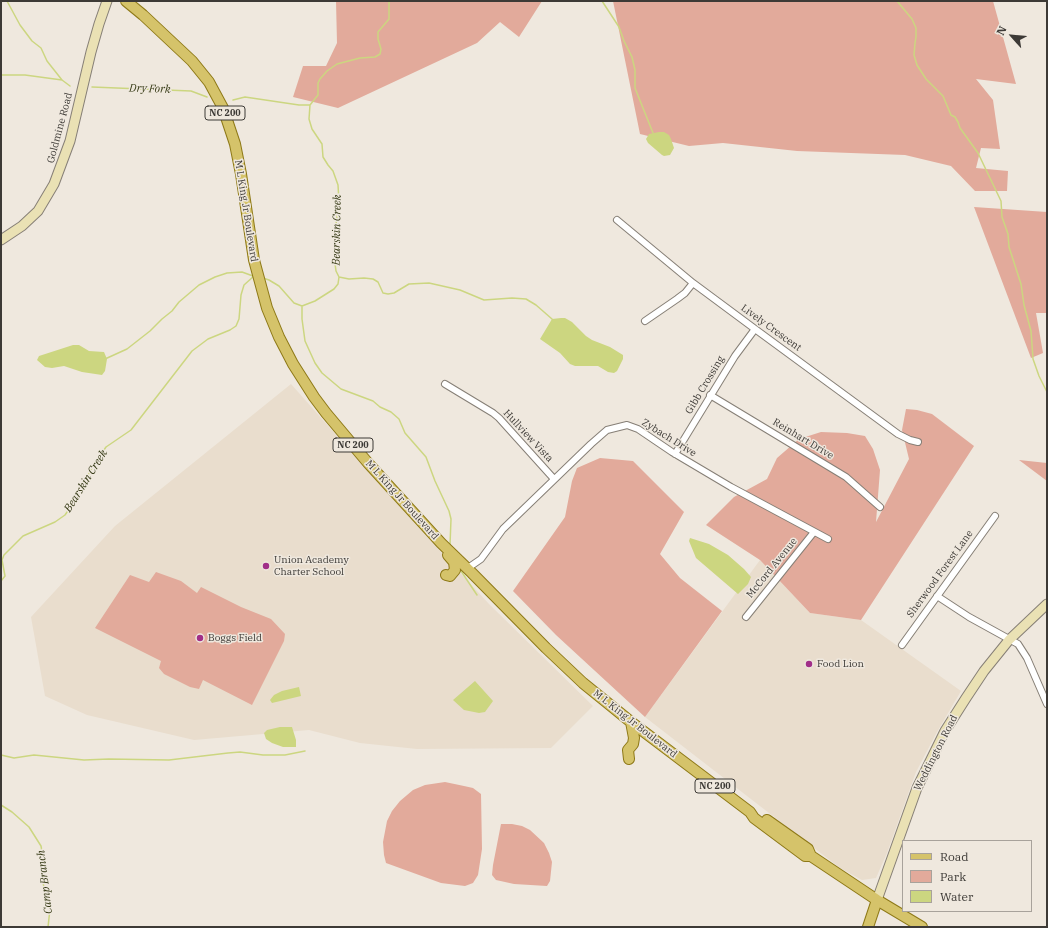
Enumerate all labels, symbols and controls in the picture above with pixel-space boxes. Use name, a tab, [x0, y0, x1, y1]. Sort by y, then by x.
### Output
north arrow	[992, 16, 1032, 56]
text: N	[993, 24, 1010, 38]
water label: Dry Fork	[129, 82, 171, 96]
street label: Goldmine Road	[45, 91, 75, 165]
road number: NC 200	[205, 106, 245, 120]
street label: M L King Jr Boulevard	[232, 159, 260, 263]
water label: Bearskin Creek	[330, 194, 344, 266]
street label: Lively Crescent	[738, 302, 804, 354]
street label: Gibb Crossing	[683, 354, 727, 416]
street label: Hullview Vista	[501, 407, 555, 465]
street label: Zybach Drive	[639, 416, 699, 460]
street label: Reinhart Drive	[770, 416, 836, 462]
road number: NC 200	[333, 438, 373, 452]
water label: Bearskin Creek	[62, 447, 110, 515]
street label: M L King Jr Boulevard	[363, 458, 441, 542]
street label: Sherwood Forest Lane	[904, 528, 976, 620]
street label: McCord Avenue	[744, 536, 800, 600]
place label: Union Academy Charter School	[274, 554, 349, 578]
marker: Union Academy Charter School	[261, 561, 271, 571]
place label: Boggs Field	[208, 632, 262, 644]
marker: Boggs Field	[195, 633, 205, 643]
place label: Food Lion	[817, 658, 864, 670]
marker: Food Lion	[804, 659, 814, 669]
street label: M L King Jr Boulevard	[591, 688, 679, 760]
street label: Weddington Road	[912, 713, 960, 793]
road number: NC 200	[695, 779, 735, 793]
legend	[902, 840, 1032, 912]
water label: Camp Branch	[35, 849, 55, 915]
text: Road	[940, 849, 969, 864]
text: Park	[940, 869, 966, 884]
text: Water	[940, 889, 973, 904]

